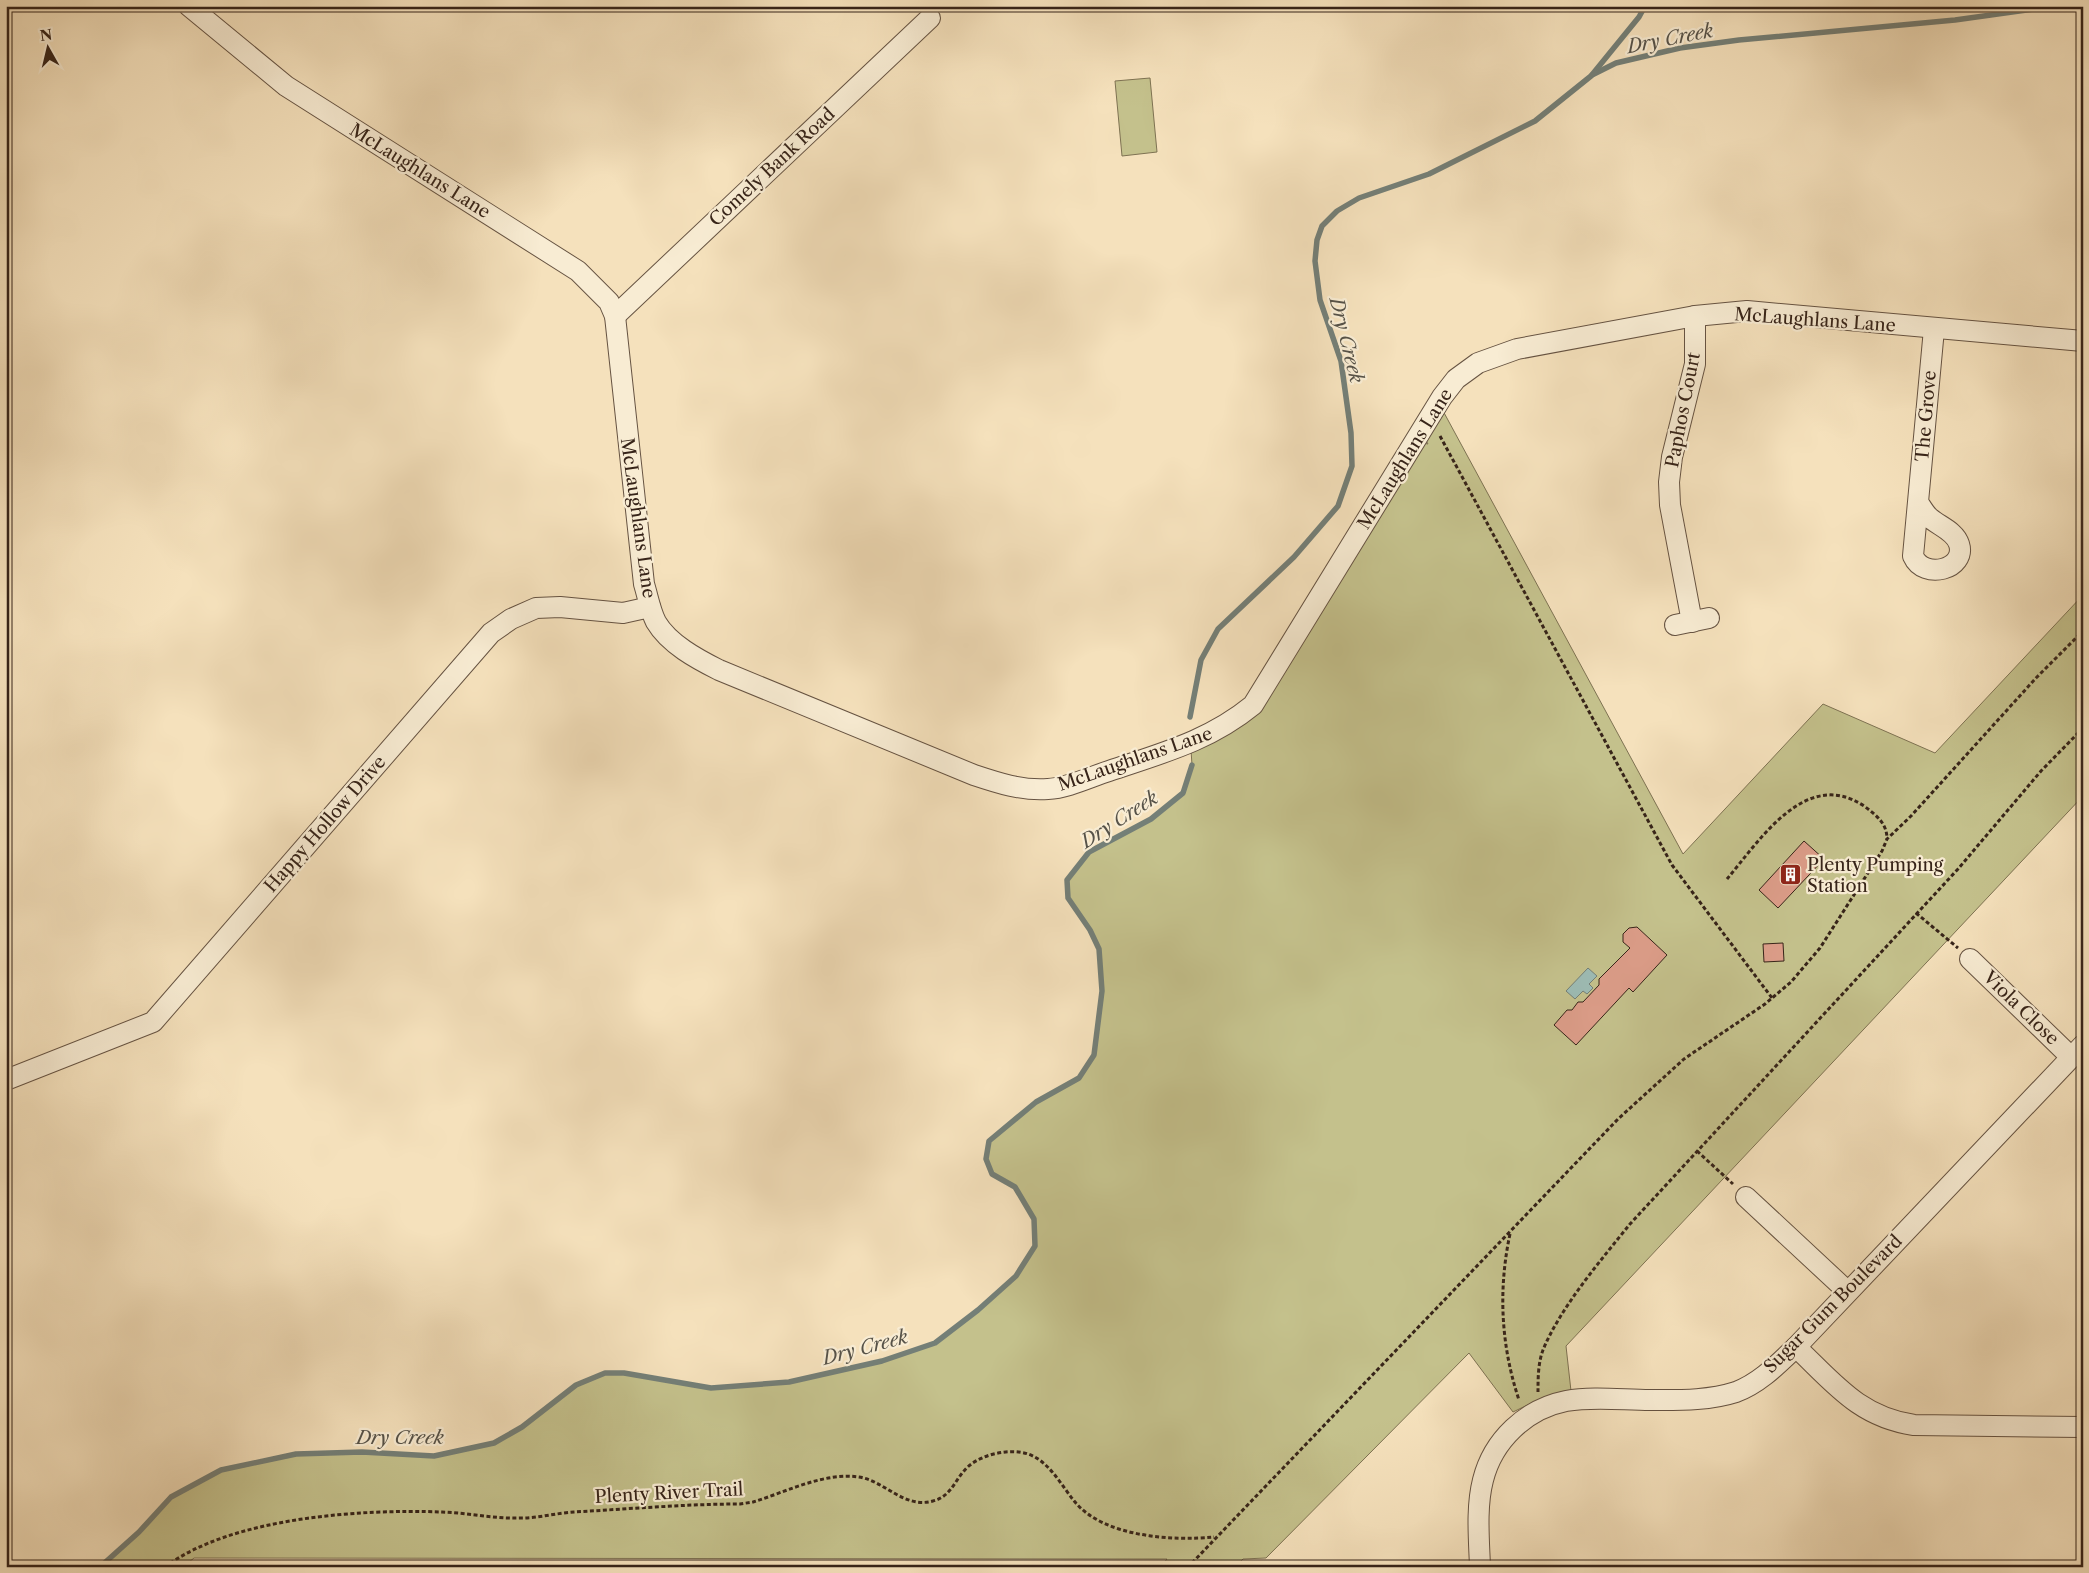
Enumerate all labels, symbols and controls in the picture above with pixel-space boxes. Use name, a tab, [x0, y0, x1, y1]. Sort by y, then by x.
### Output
water label: Dry Creek	[1623, 19, 1715, 59]
north arrow	[22, 22, 72, 72]
text: N	[39, 25, 53, 45]
street label: Comely Bank Road	[705, 103, 839, 231]
street label: McLaughlans Lane	[346, 119, 494, 223]
water label: Dry Creek	[1324, 293, 1368, 385]
street label: McLaughlans Lane	[1734, 303, 1896, 337]
street label: Paphos Court	[1661, 350, 1705, 470]
street label: The Grove	[1911, 370, 1941, 462]
street label: McLaughlans Lane	[1353, 385, 1457, 533]
street label: McLaughlans Lane	[616, 436, 660, 600]
street label: McLaughlans Lane	[1055, 722, 1215, 796]
street label: Happy Hollow Drive	[260, 751, 390, 897]
water label: Dry Creek	[1075, 786, 1162, 854]
place label: Plenty Pumping Station	[1807, 854, 1944, 897]
building icon: Plenty Pumping Station	[1779, 863, 1803, 887]
street label: Viola Close	[1978, 966, 2064, 1050]
street label: Sugar Gum Boulevard	[1759, 1230, 1907, 1378]
water label: Dry Creek	[818, 1325, 910, 1370]
water label: Dry Creek	[354, 1426, 444, 1449]
street label: Plenty River Trail	[594, 1478, 744, 1508]

